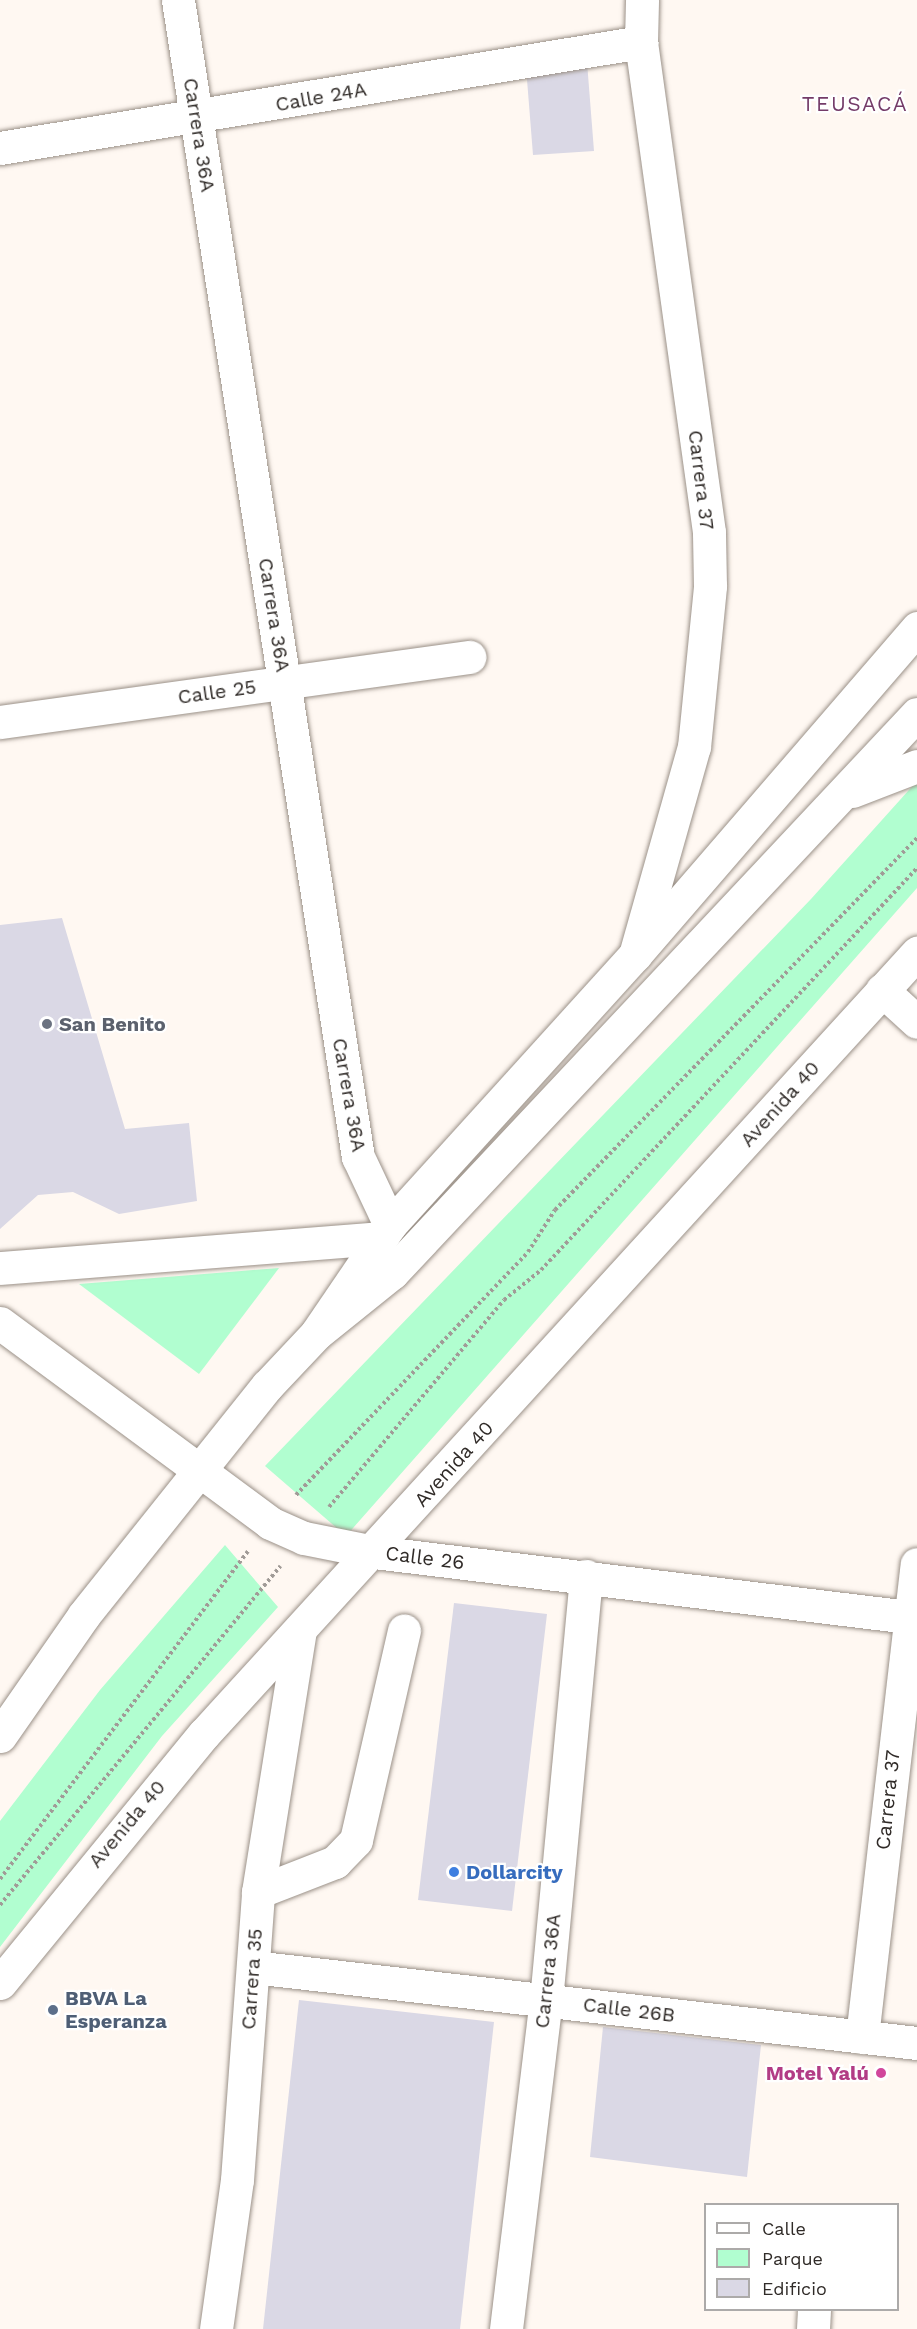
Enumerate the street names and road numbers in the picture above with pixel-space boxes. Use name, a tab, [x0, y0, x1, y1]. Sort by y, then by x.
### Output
street label: Carrera 36A	[178, 76, 220, 194]
street label: Calle 24A	[274, 77, 368, 117]
street label: Carrera 37	[683, 429, 719, 531]
street label: Carrera 36A	[253, 556, 295, 674]
street label: Calle 25	[176, 675, 258, 709]
street label: Carrera 36A	[327, 1036, 371, 1154]
street label: Avenida 40	[735, 1056, 825, 1152]
street label: Avenida 40	[409, 1416, 499, 1512]
street label: Calle 26	[384, 1541, 466, 1575]
street label: Carrera 37	[871, 1749, 905, 1851]
street label: Avenida 40	[83, 1775, 171, 1873]
street label: Carrera 36A	[530, 1912, 566, 2030]
street label: Carrera 35	[236, 1927, 268, 2031]
street label: Calle 26B	[582, 1992, 676, 2028]

